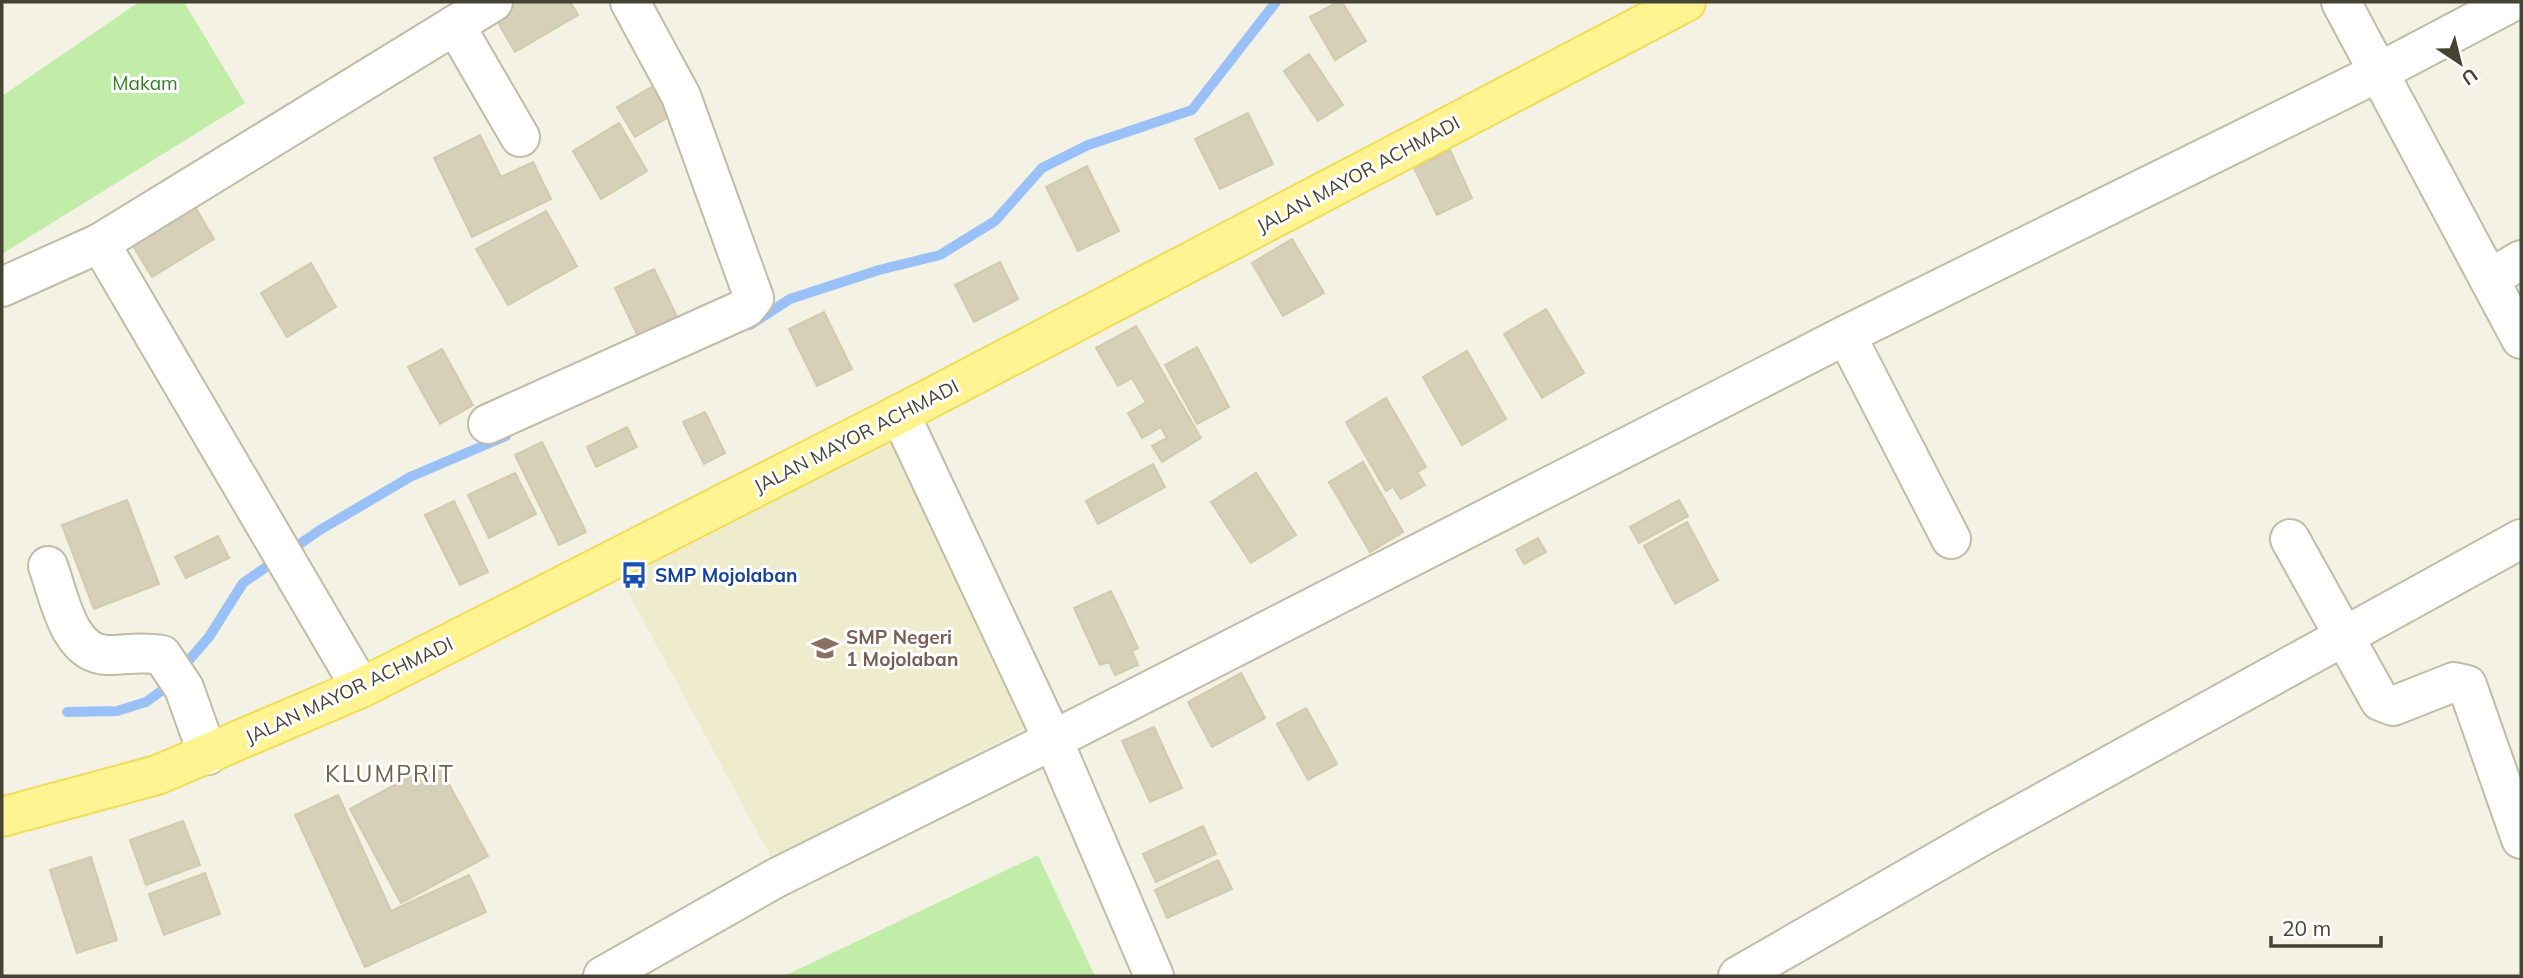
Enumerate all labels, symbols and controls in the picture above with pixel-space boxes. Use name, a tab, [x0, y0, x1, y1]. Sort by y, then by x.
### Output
north arrow	[2425, 28, 2495, 98]
text: U	[2457, 63, 2482, 91]
park label: Makam	[112, 71, 178, 95]
street label: JALAN MAYOR ACHMADI	[1252, 110, 1464, 238]
street label: JALAN MAYOR ACHMADI	[750, 374, 962, 498]
bus stop icon: SMP Mojolaban	[619, 560, 649, 590]
place label: SMP Mojolaban	[655, 563, 797, 587]
place label: SMP Negeri 1 Mojolaban	[846, 625, 958, 671]
street label: JALAN MAYOR ACHMADI	[241, 631, 457, 749]
school or university icon: SMP Negeri 1 Mojolaban	[810, 633, 840, 663]
district label: KLUMPRIT	[325, 759, 455, 788]
scale bar	[2271, 904, 2381, 948]
text: 20 m	[2282, 915, 2331, 941]

